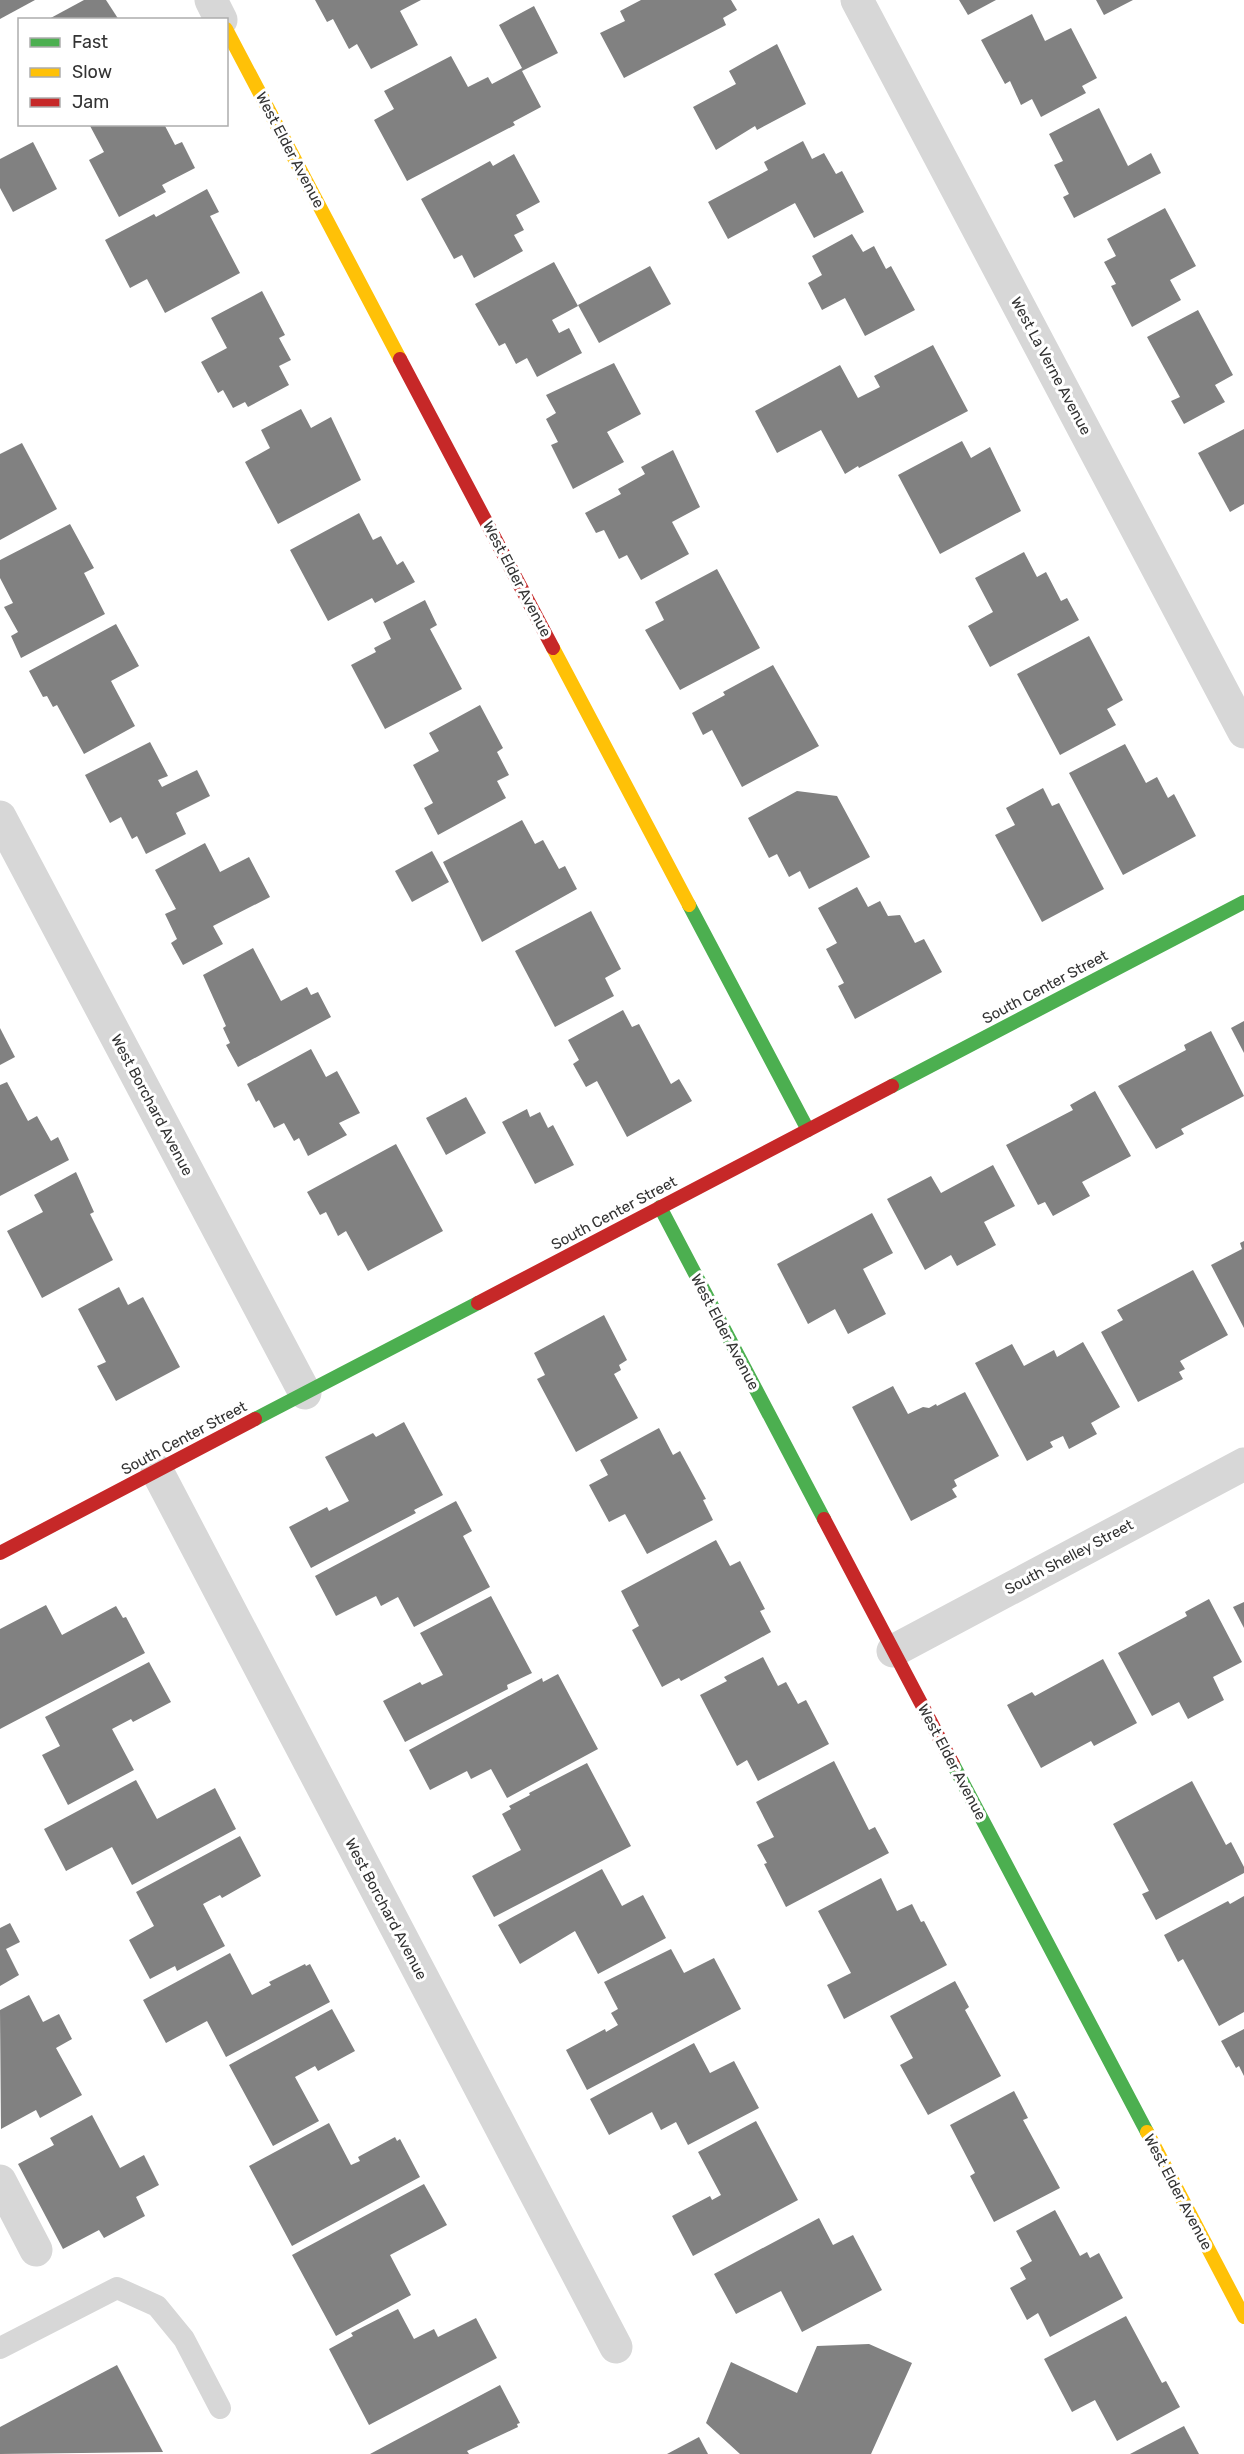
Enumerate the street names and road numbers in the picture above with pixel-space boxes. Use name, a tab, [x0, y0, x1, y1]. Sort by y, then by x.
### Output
street label: West Elder Avenue	[252, 89, 328, 211]
street label: West La Verne Avenue	[1007, 294, 1095, 438]
street label: West Elder Avenue	[479, 518, 555, 640]
street label: South Center Street	[979, 946, 1111, 1028]
street label: West Borchard Avenue	[107, 1031, 197, 1179]
street label: South Center Street	[548, 1172, 680, 1254]
street label: West Elder Avenue	[687, 1271, 763, 1393]
street label: South Center Street	[118, 1397, 250, 1479]
street label: South Shelley Street	[1002, 1515, 1136, 1598]
street label: West Elder Avenue	[914, 1701, 990, 1823]
street label: West Borchard Avenue	[341, 1835, 431, 1983]
street label: West Elder Avenue	[1140, 2131, 1216, 2253]

